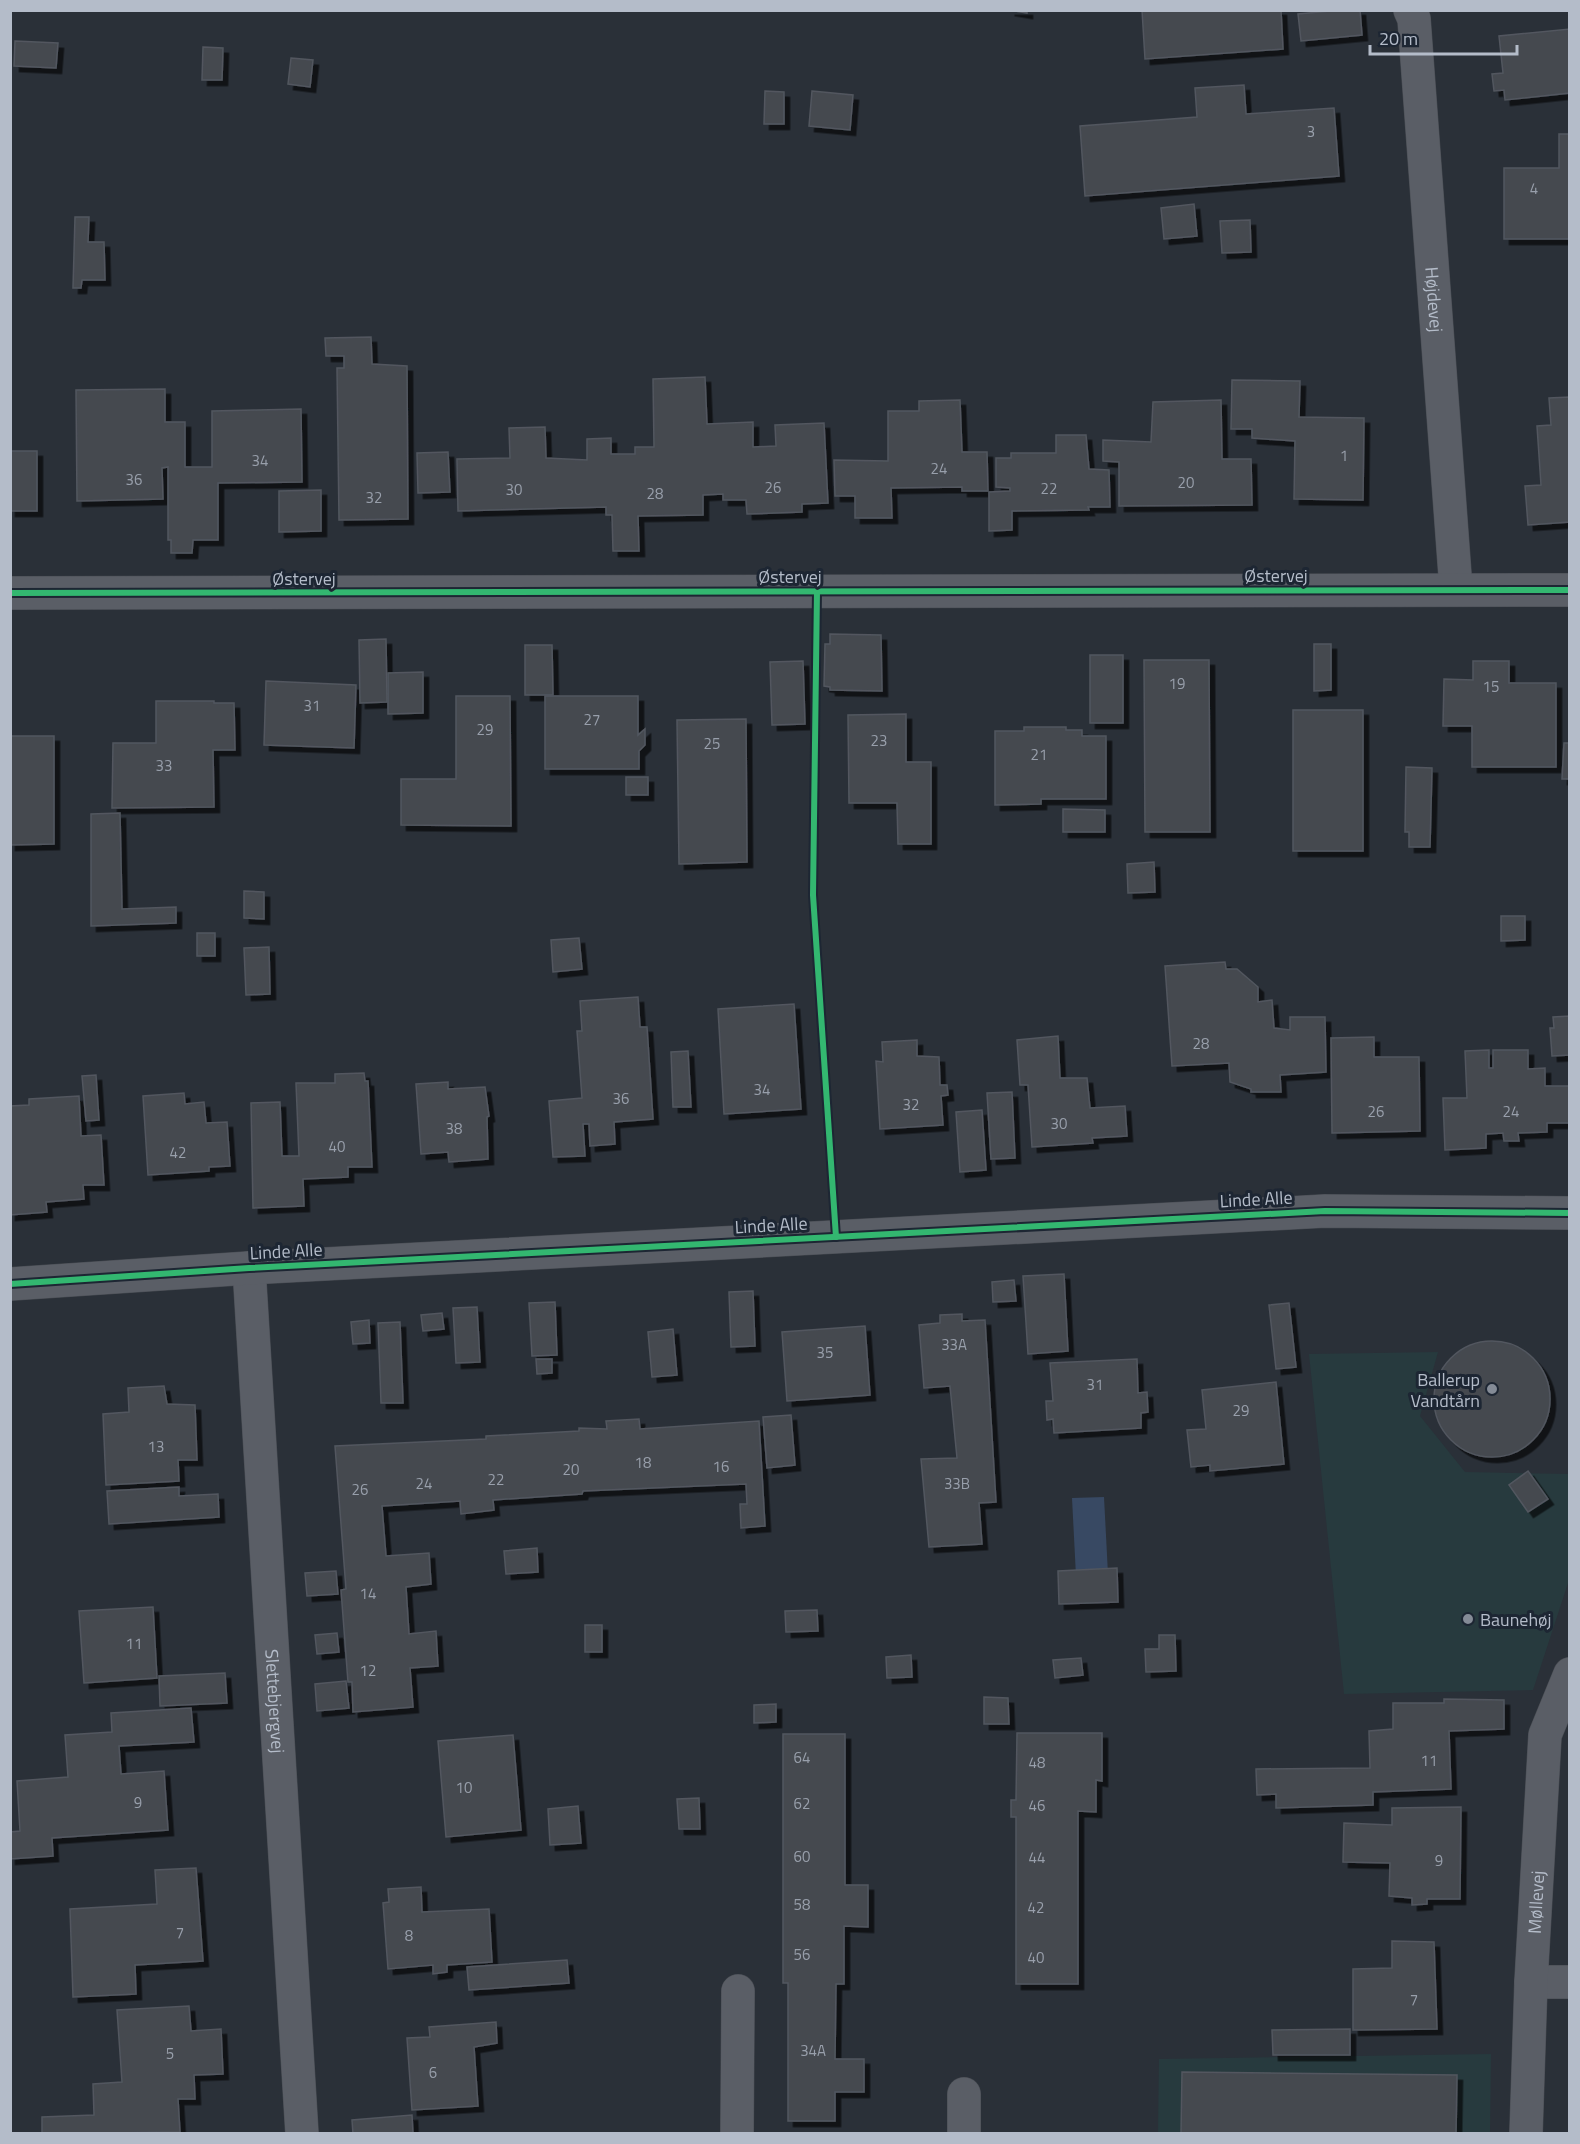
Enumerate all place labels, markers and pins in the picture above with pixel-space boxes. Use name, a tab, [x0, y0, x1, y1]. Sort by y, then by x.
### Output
place label: Ballerup Vandtårn	[1411, 1366, 1480, 1414]
marker: Ballerup Vandtårn	[1485, 1382, 1499, 1396]
place label: Baunehøj	[1480, 1606, 1552, 1633]
marker: Baunehøj	[1461, 1612, 1475, 1626]

